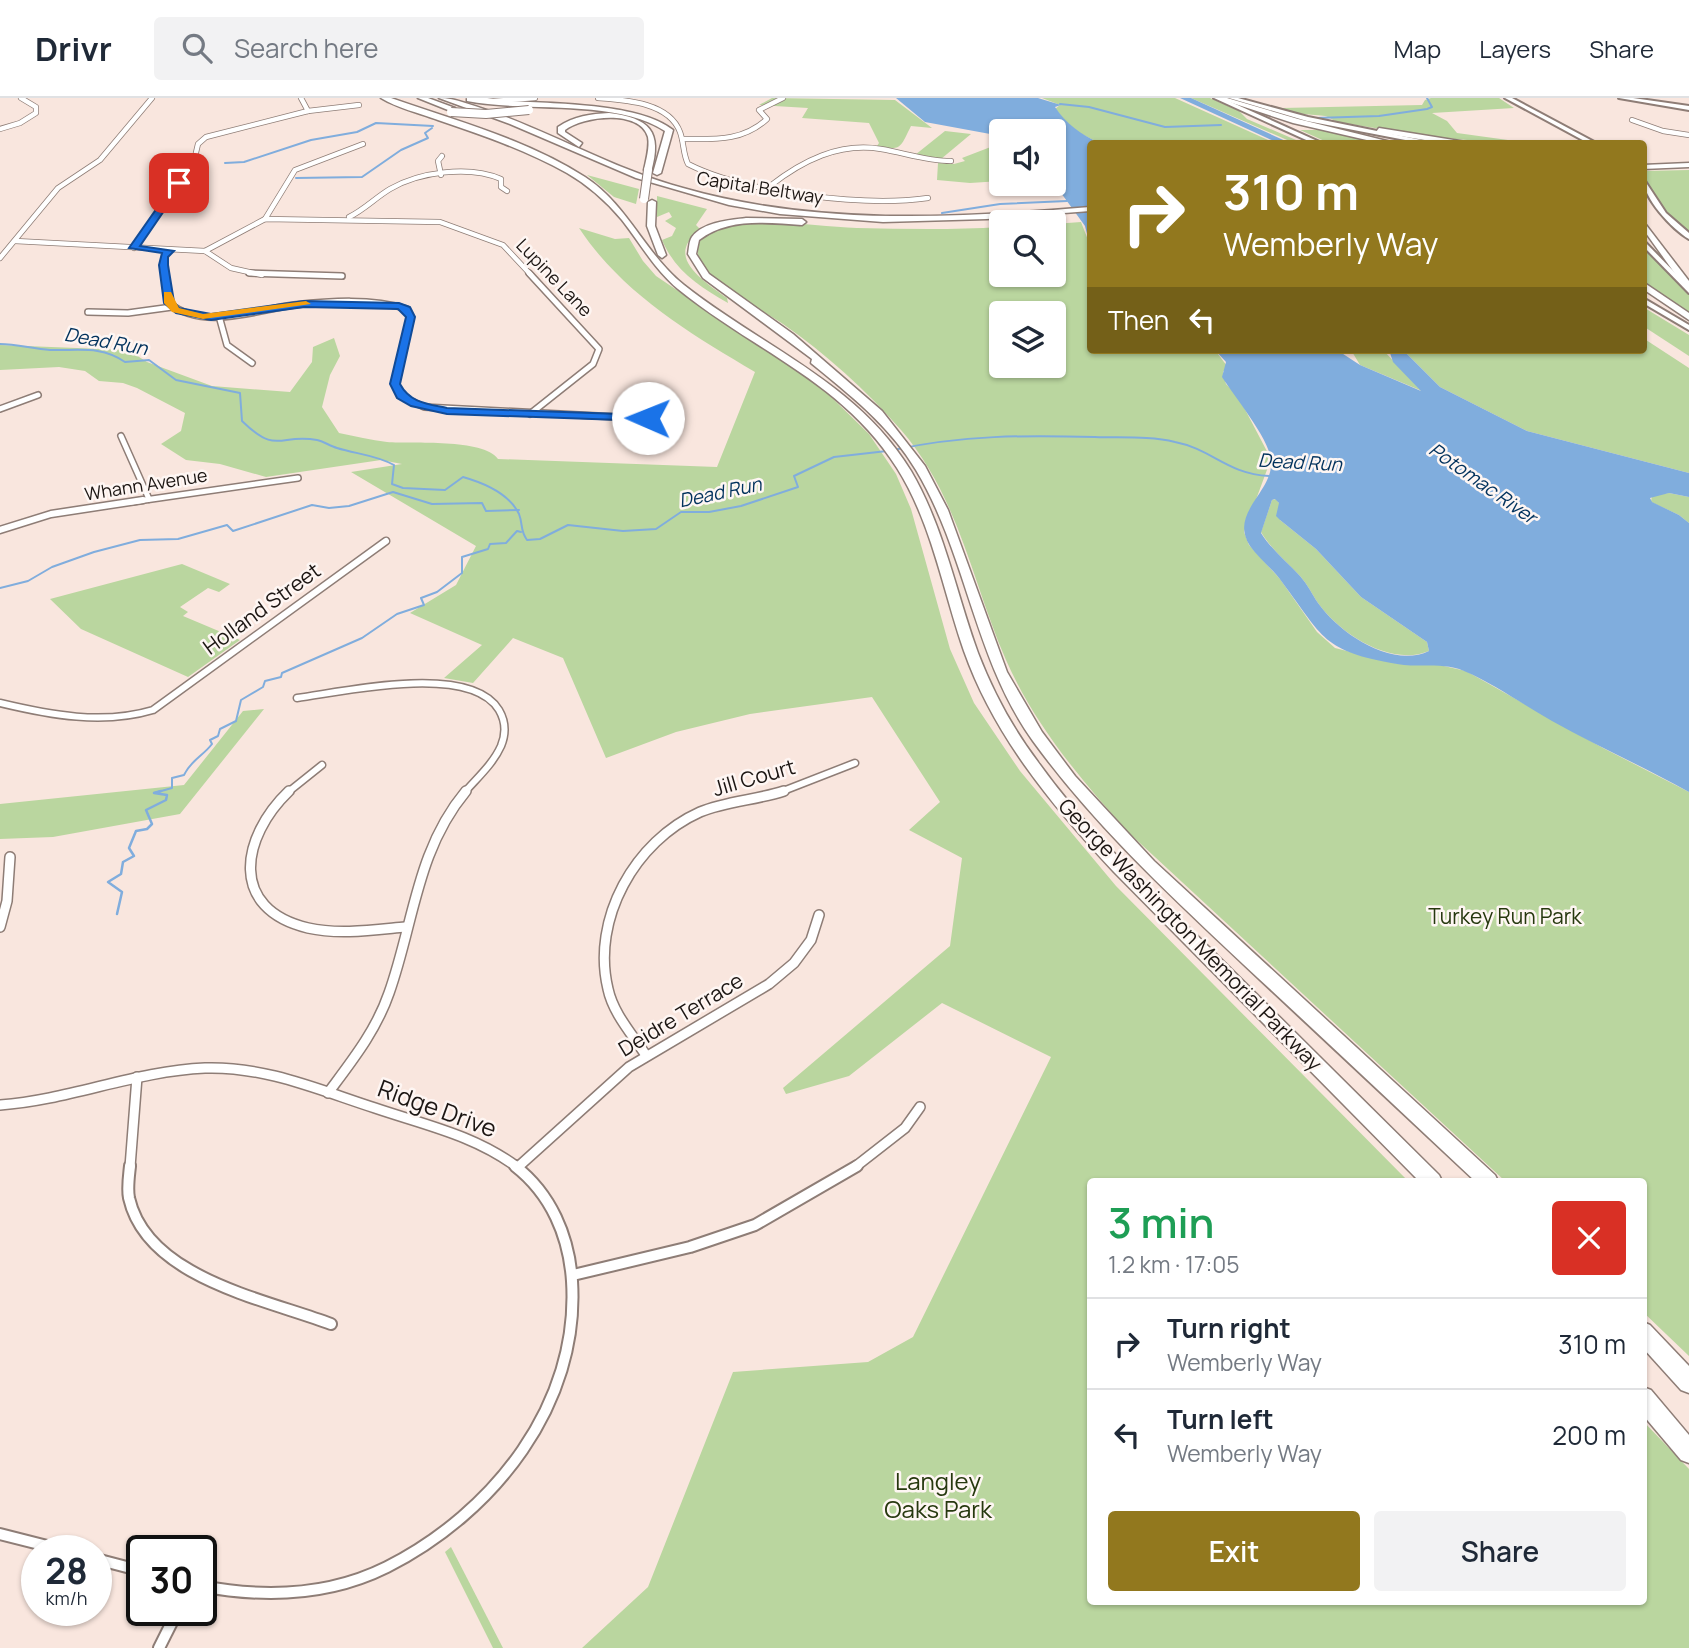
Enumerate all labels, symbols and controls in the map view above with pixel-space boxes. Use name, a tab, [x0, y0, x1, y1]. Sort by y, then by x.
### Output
search box	[154, 17, 644, 80]
text: Drivr	[35, 26, 112, 71]
icon: search	[178, 29, 216, 67]
text: Search here	[234, 30, 378, 66]
text: Map	[1394, 32, 1441, 65]
text: Layers	[1479, 32, 1551, 65]
text: Share	[1589, 32, 1654, 65]
map controls	[989, 119, 1066, 378]
button: sound	[989, 119, 1066, 196]
pin	[149, 153, 209, 213]
text: 310 m	[1223, 158, 1359, 225]
icon: arrive	[160, 164, 198, 202]
street label: Capital Beltway	[695, 165, 826, 209]
icon: right	[1108, 168, 1199, 259]
button: search	[989, 210, 1066, 287]
text: Wemberly Way	[1223, 222, 1439, 266]
street label: Lupine Lane	[511, 233, 598, 322]
button: layers	[989, 301, 1066, 378]
icon: left	[1183, 301, 1221, 339]
text: Then	[1108, 302, 1169, 338]
water label: Dead Run	[62, 321, 150, 361]
position arrow	[611, 381, 685, 455]
water label: Potomac River	[1424, 436, 1544, 531]
water label: Dead Run	[1257, 447, 1343, 477]
street label: Whann Avenue	[83, 462, 209, 506]
water label: Dead Run	[676, 470, 764, 513]
street label: Holland Street	[197, 556, 326, 660]
street label: Jill Court	[709, 752, 798, 802]
street label: George Washington Memorial Parkway	[1053, 792, 1329, 1077]
park label: Turkey Run Park	[1428, 902, 1582, 930]
street label: Deidre Terrace	[613, 966, 748, 1062]
street label: Ridge Drive	[374, 1071, 501, 1144]
text: 3 min	[1108, 1193, 1214, 1251]
button: close	[1552, 1201, 1626, 1275]
text: 1.2 km · 17:05	[1108, 1248, 1240, 1280]
text: Turn right	[1167, 1310, 1291, 1346]
icon: right	[1108, 1325, 1146, 1363]
text: 310 m	[1558, 1326, 1626, 1362]
text: Wemberly Way	[1167, 1346, 1322, 1378]
text: Turn left	[1167, 1401, 1274, 1437]
icon: left	[1108, 1416, 1146, 1454]
text: 200 m	[1552, 1417, 1626, 1453]
text: Wemberly Way	[1167, 1437, 1322, 1469]
park label: Langley Oaks Park	[884, 1464, 993, 1525]
button: Exit	[1108, 1511, 1360, 1591]
button: Share	[1374, 1511, 1626, 1591]
speed limit sign: 30	[126, 1535, 217, 1626]
text: 28	[45, 1547, 88, 1595]
text: km/h	[46, 1586, 87, 1610]

